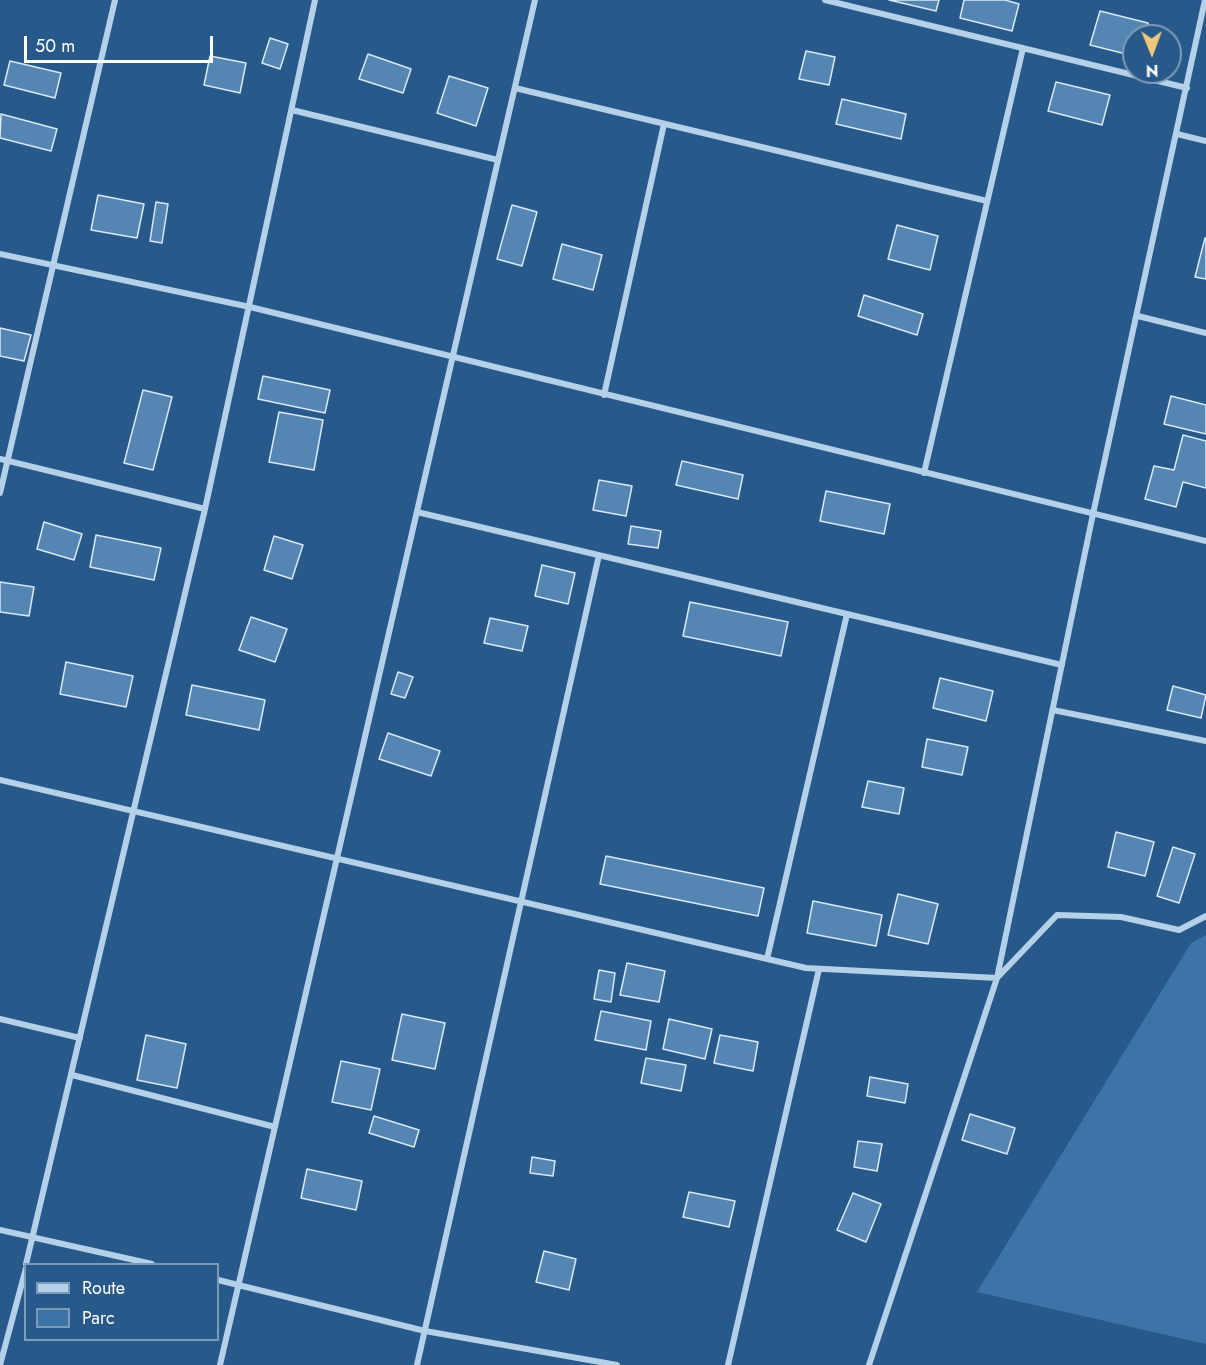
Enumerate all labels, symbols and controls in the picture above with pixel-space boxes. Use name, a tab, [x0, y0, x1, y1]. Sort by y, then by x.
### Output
scale bar	[27, 24, 216, 62]
north arrow	[1122, 24, 1182, 84]
text: 50 m	[35, 33, 75, 59]
text: N	[1146, 59, 1159, 82]
legend	[24, 1263, 219, 1341]
text: Route	[82, 1275, 125, 1301]
text: Parc	[82, 1305, 115, 1331]

